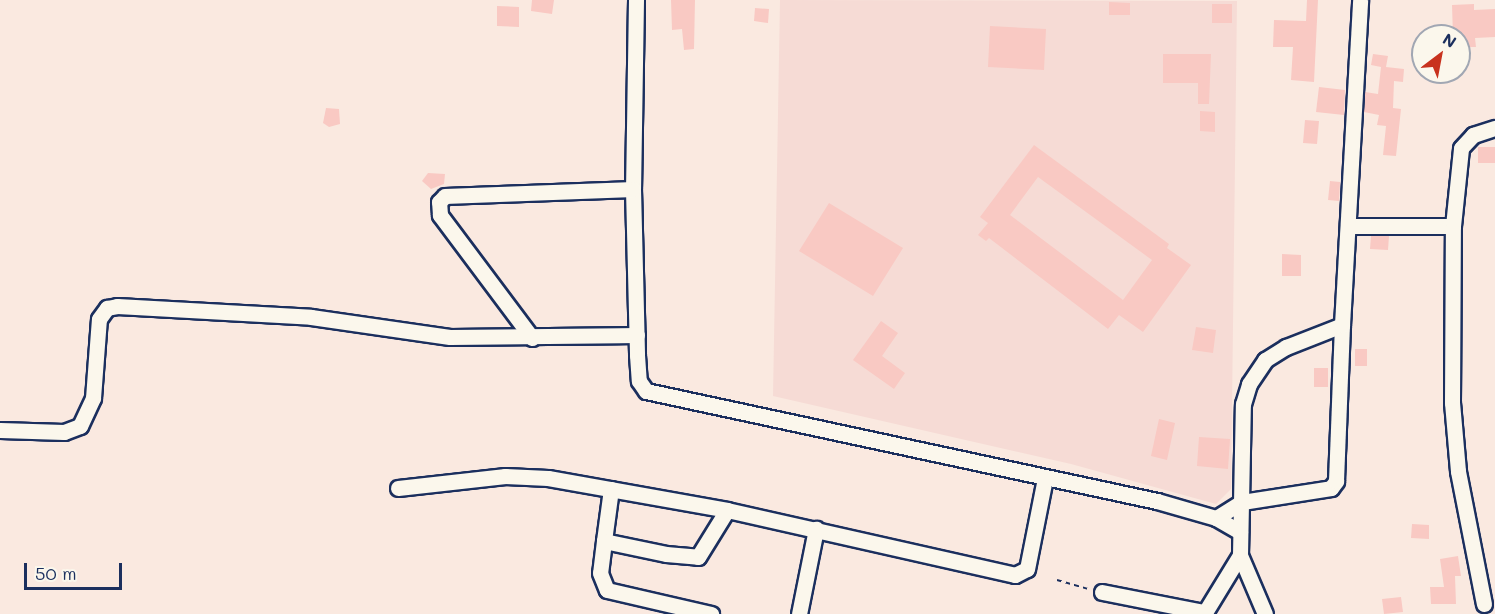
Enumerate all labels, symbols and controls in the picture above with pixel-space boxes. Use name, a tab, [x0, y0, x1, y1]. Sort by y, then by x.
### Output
north arrow	[1411, 24, 1471, 84]
text: N	[1439, 28, 1460, 52]
scale bar	[27, 551, 124, 589]
text: 50 m	[35, 561, 77, 585]

